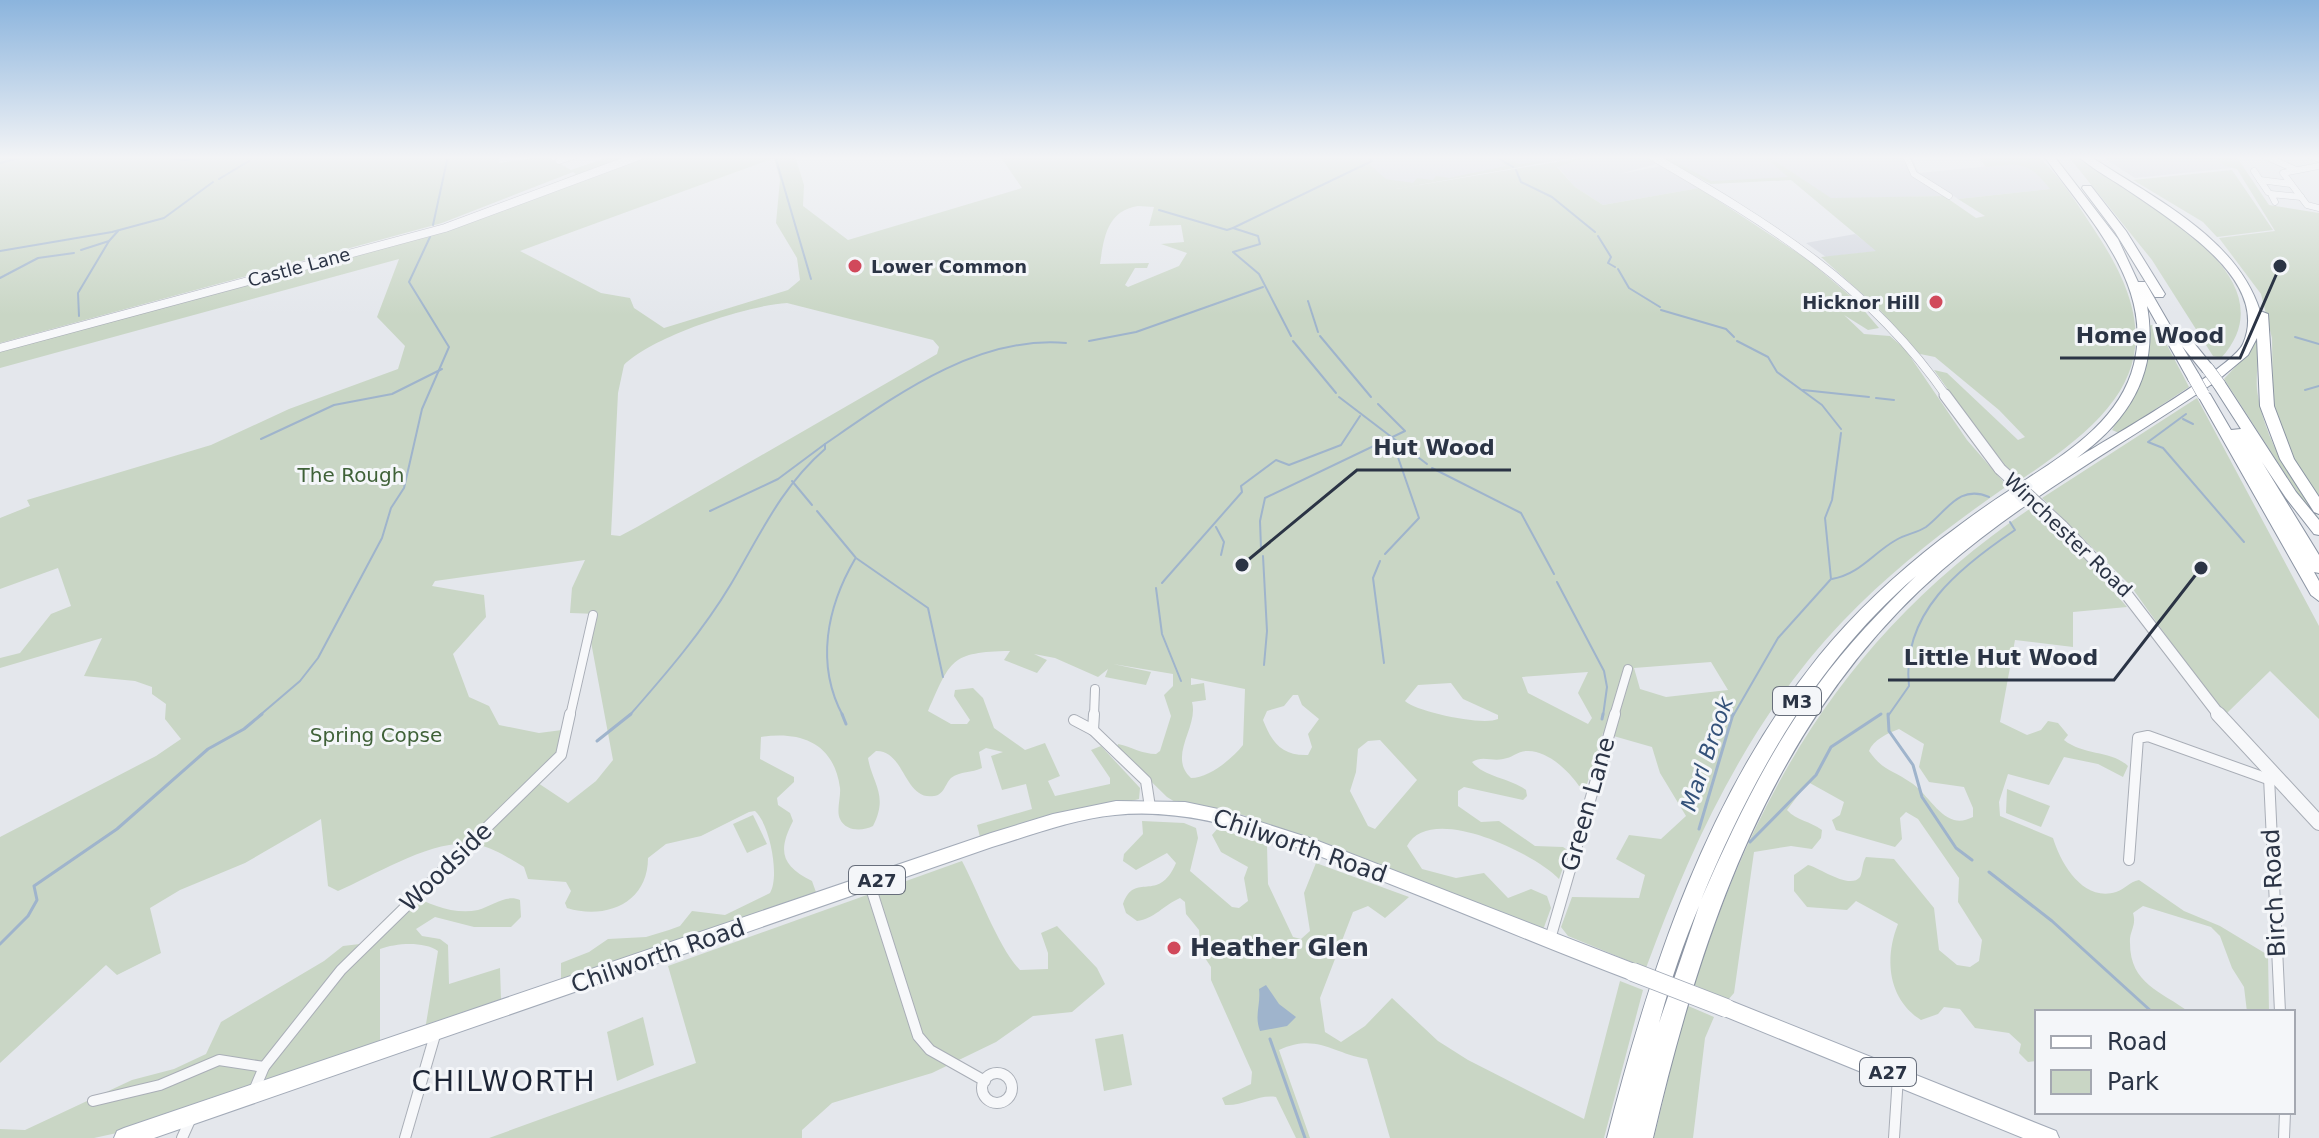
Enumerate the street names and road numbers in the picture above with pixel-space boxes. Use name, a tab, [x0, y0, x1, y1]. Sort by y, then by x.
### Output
street label: Castle Lane	[245, 243, 353, 291]
street label: Winchester Road	[1999, 468, 2137, 602]
road number: M3	[1773, 687, 1821, 715]
street label: Green Lane	[1555, 734, 1621, 874]
street label: Chilworth Road	[1209, 803, 1391, 889]
street label: Woodside	[395, 817, 497, 917]
street label: Birch Road	[2257, 828, 2291, 958]
road number: A27	[849, 866, 905, 894]
street label: Chilworth Road	[567, 913, 749, 999]
road number: A27	[1860, 1058, 1916, 1086]

